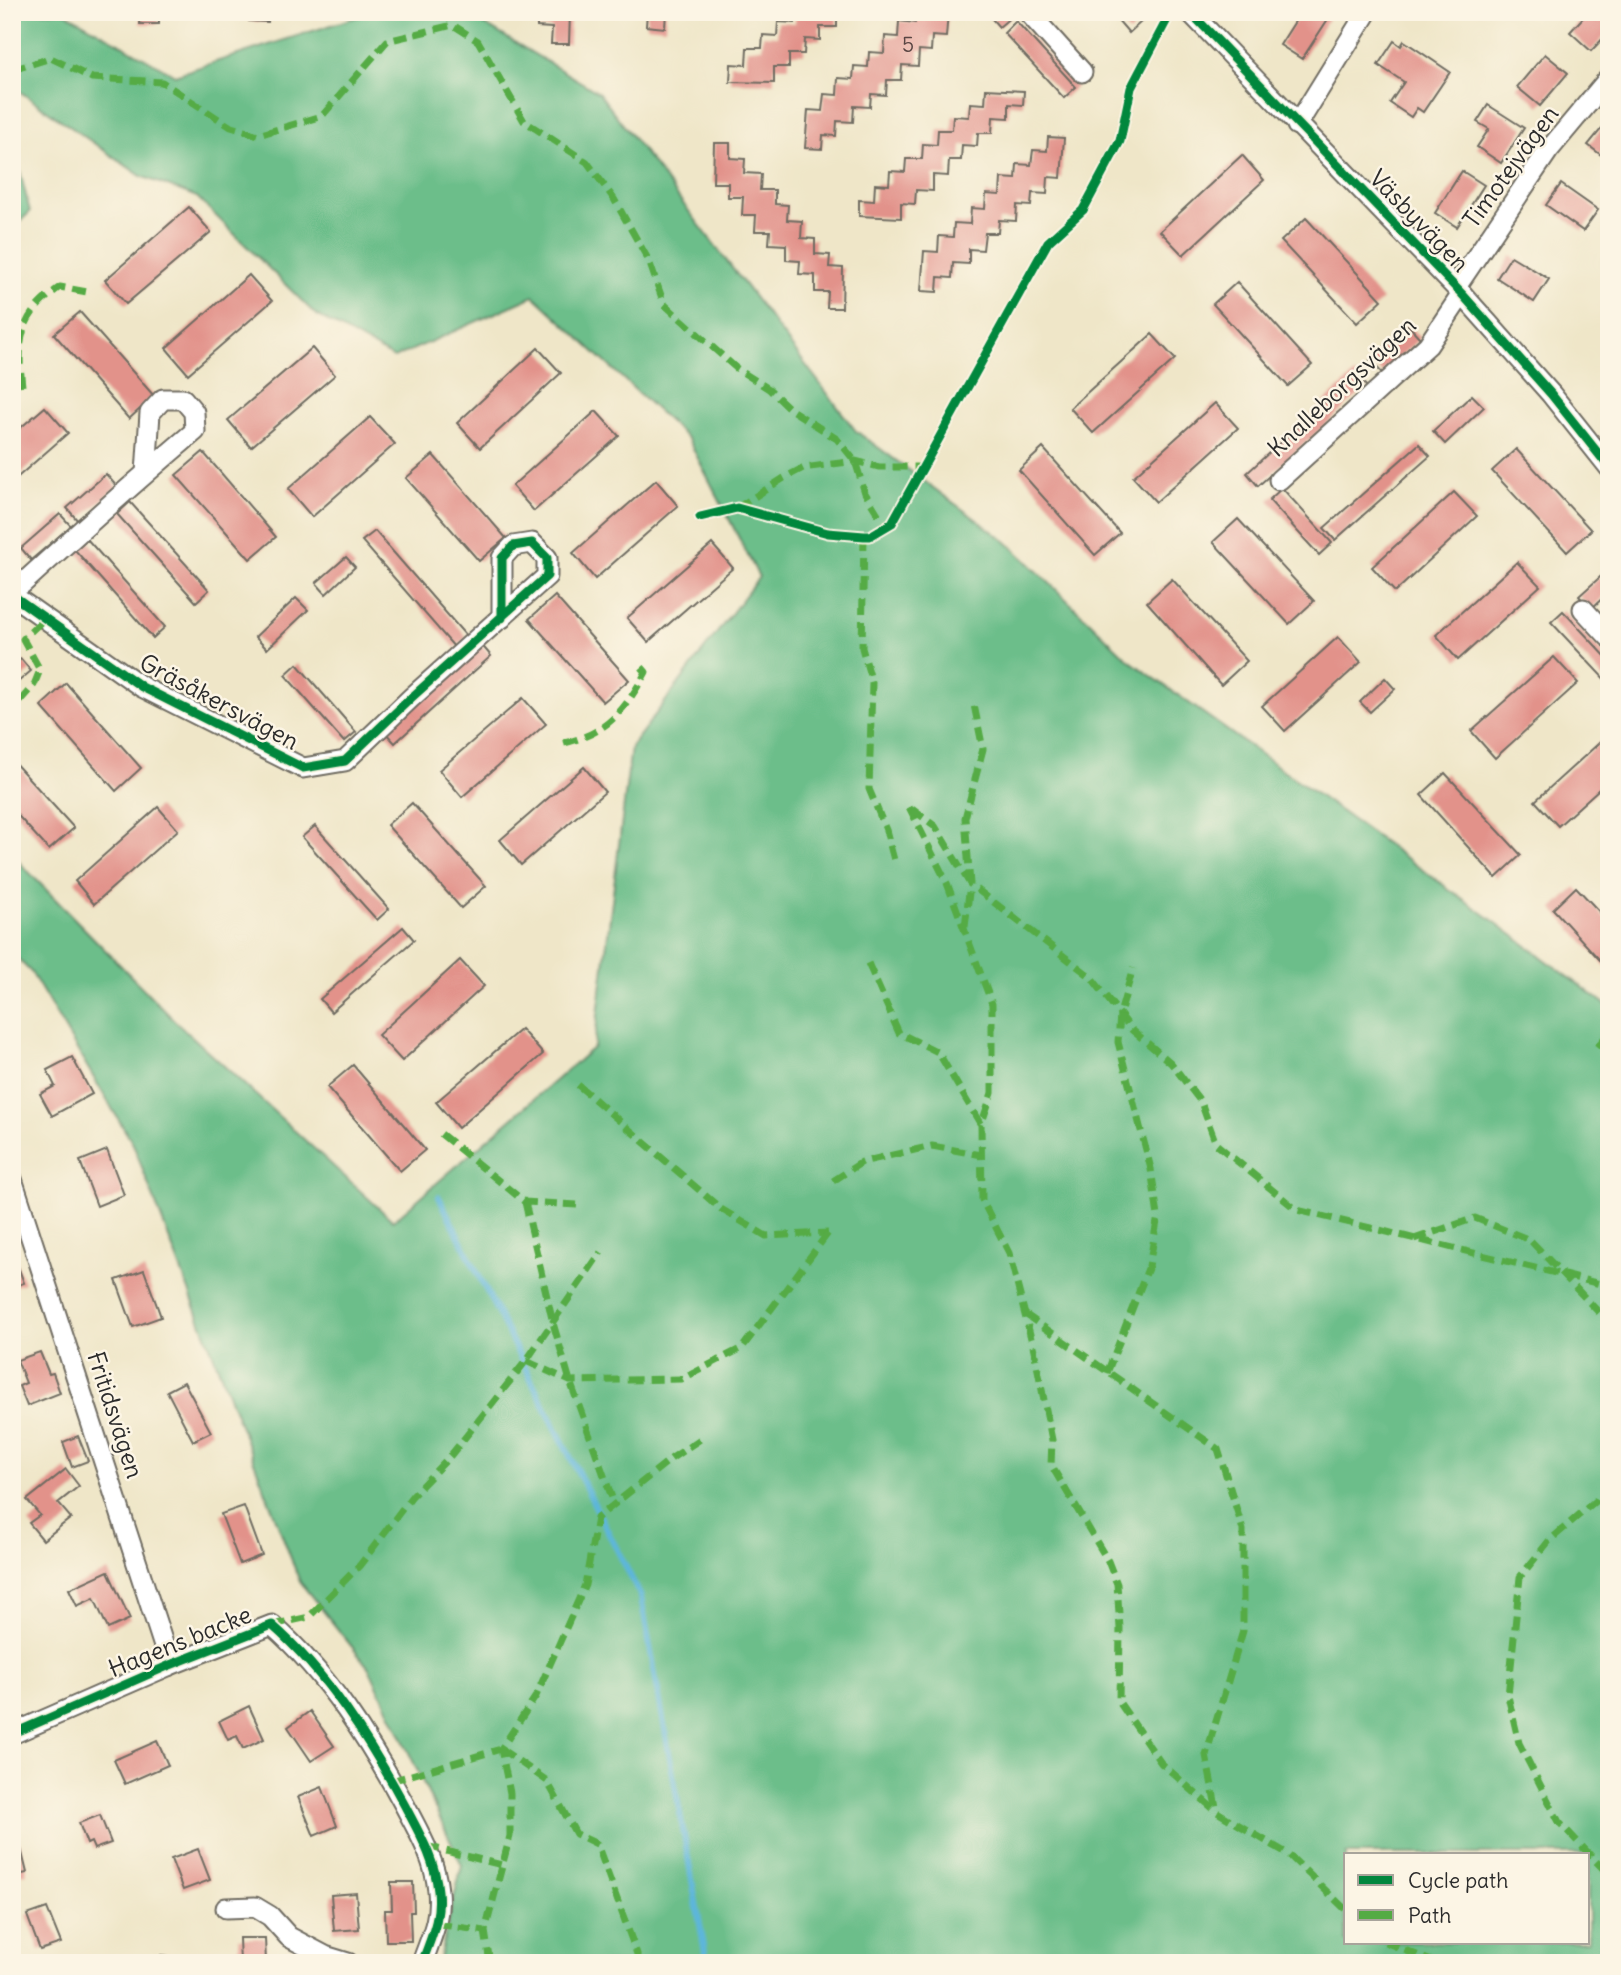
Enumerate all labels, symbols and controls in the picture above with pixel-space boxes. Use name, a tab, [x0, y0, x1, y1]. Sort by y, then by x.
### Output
house number: 5	[902, 31, 914, 58]
street label: Timotejvägen	[1456, 99, 1565, 233]
street label: Väsbyvägen	[1363, 163, 1476, 278]
street label: Knalleborgsvägen	[1261, 310, 1422, 463]
street label: Gräsåkersvägen	[135, 647, 304, 756]
street label: Fritidsvägen	[81, 1347, 151, 1482]
street label: Hagens backe	[104, 1599, 256, 1683]
legend	[1344, 1853, 1590, 1944]
text: Cycle path	[1408, 1867, 1508, 1894]
text: Path	[1408, 1902, 1451, 1929]

